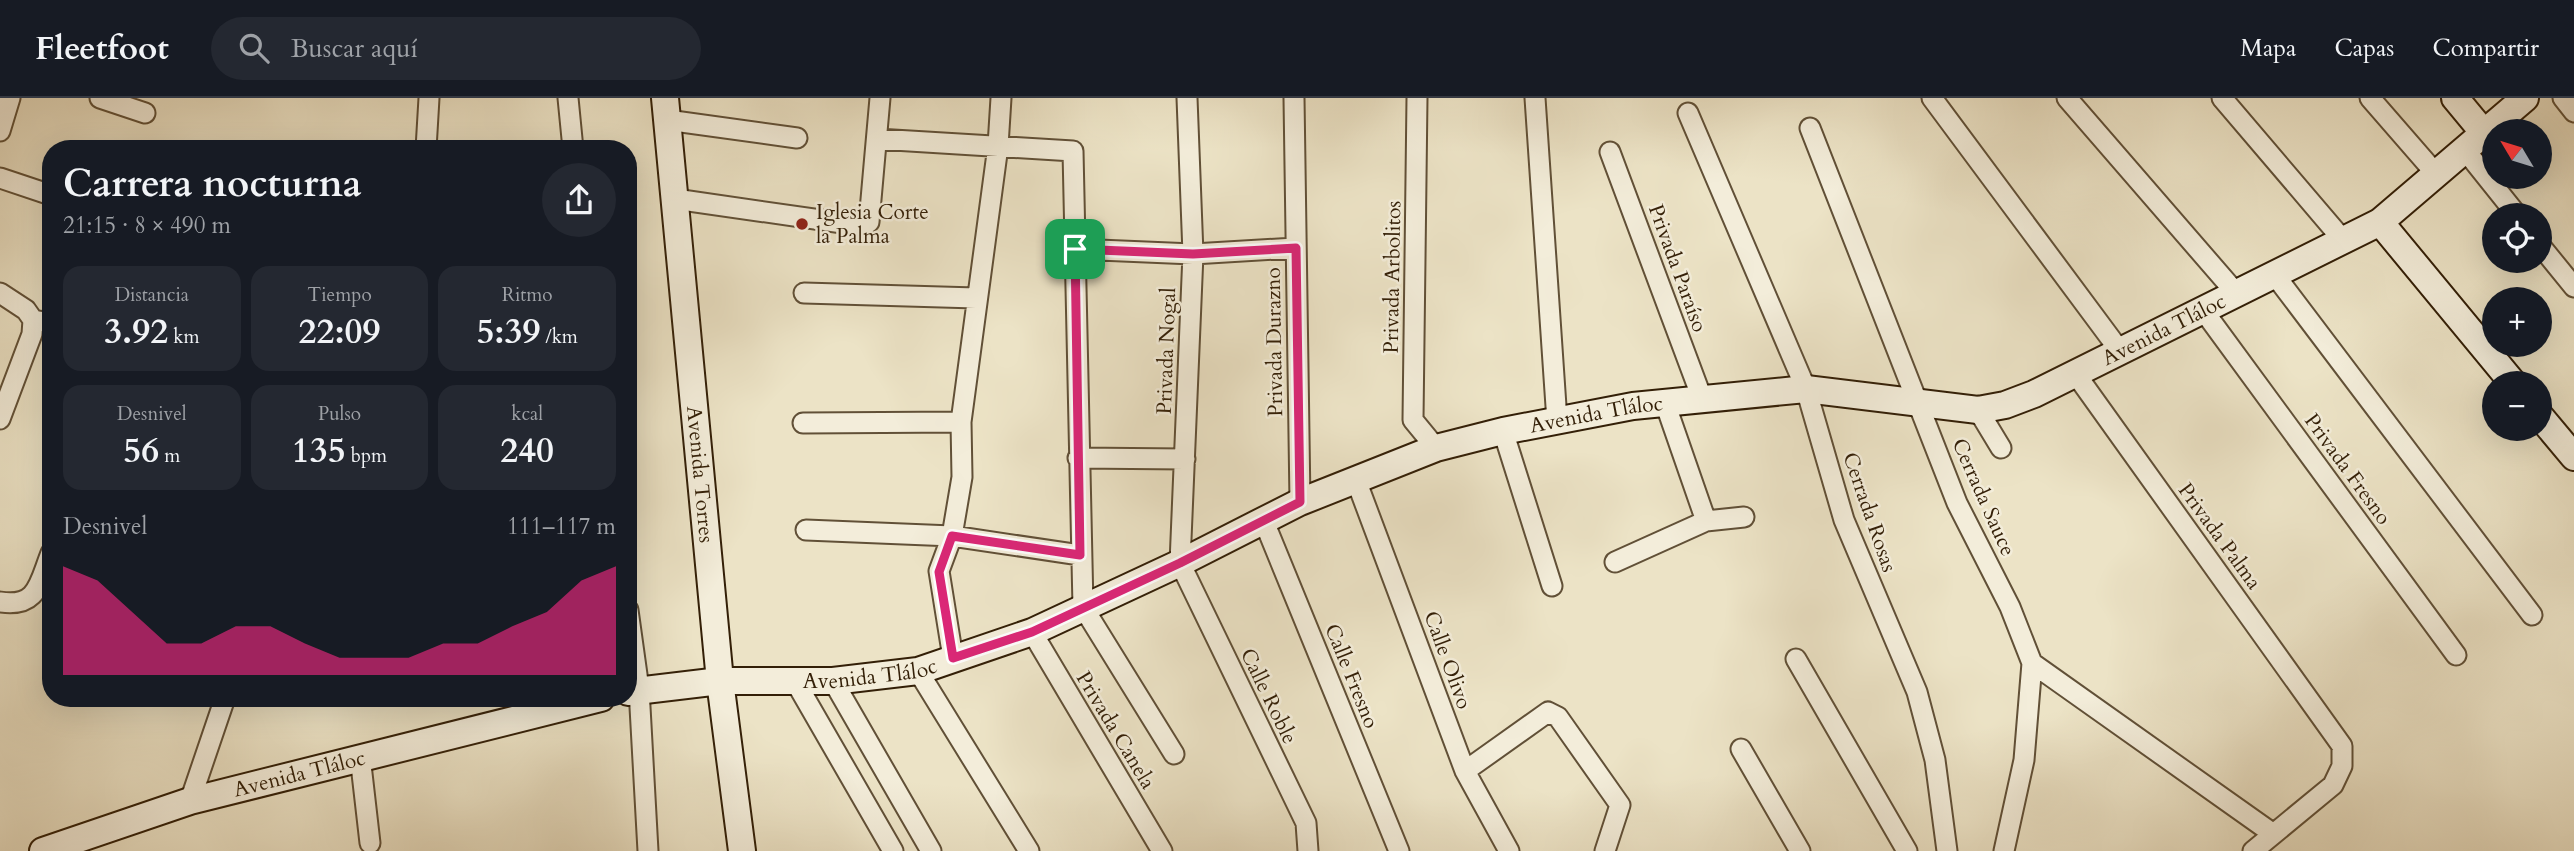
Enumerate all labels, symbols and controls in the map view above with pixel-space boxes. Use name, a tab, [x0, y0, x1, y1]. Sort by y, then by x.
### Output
search box	[211, 17, 701, 80]
text: Fleetfoot	[35, 26, 169, 71]
icon: search	[235, 29, 273, 67]
text: Buscar aquí	[291, 31, 418, 66]
text: Mapa	[2240, 32, 2296, 65]
text: Capas	[2334, 32, 2394, 65]
text: Compartir	[2432, 32, 2539, 65]
north arrow	[2482, 119, 2552, 189]
map controls	[2482, 119, 2552, 441]
text: Carrera nocturna	[63, 158, 362, 210]
button: share	[542, 163, 616, 237]
place label: Iglesia Corte la Palma	[816, 198, 929, 251]
street label: Privada Arbolitos	[1377, 200, 1408, 354]
street label: Privada Paraíso	[1641, 200, 1714, 336]
button: locate	[2482, 203, 2552, 273]
text: 21:15 · 8 × 490 m	[63, 210, 231, 241]
marker: Iglesia Corte la Palma	[794, 216, 810, 232]
pin	[1045, 219, 1105, 279]
icon: arrive	[1056, 230, 1094, 268]
street label: Privada Durazno	[1259, 267, 1290, 417]
text: Distancia	[115, 282, 189, 308]
text: Tiempo	[307, 282, 372, 308]
text: Ritmo	[502, 282, 553, 308]
street label: Privada Nogal	[1150, 287, 1183, 415]
street label: Avenida Tláloc	[2097, 287, 2231, 373]
button: +	[2482, 287, 2552, 357]
text: 3.92	[104, 308, 168, 356]
text: 22:09	[299, 308, 380, 356]
text: 5:39	[476, 308, 540, 356]
text: km	[168, 324, 199, 350]
text: /km	[540, 324, 578, 350]
button: −	[2482, 371, 2552, 441]
street label: Avenida Tláloc	[1527, 389, 1664, 441]
text: Desnivel	[117, 401, 187, 427]
text: Pulso	[318, 401, 361, 427]
text: kcal	[511, 401, 543, 427]
street label: Avenida Torres	[679, 405, 721, 544]
street label: Privada Fresno	[2297, 408, 2398, 531]
text: 56	[123, 427, 159, 475]
text: 135	[292, 427, 346, 475]
text: 240	[500, 427, 554, 475]
street label: Cerrada Sauce	[1945, 434, 2022, 561]
text: m	[159, 443, 180, 469]
text: bpm	[346, 443, 387, 469]
street label: Cerrada Rosas	[1835, 448, 1904, 576]
street label: Privada Palma	[2171, 477, 2268, 595]
text: Desnivel	[63, 511, 147, 542]
text: 111–117 m	[507, 511, 616, 542]
street label: Calle Olivo	[1416, 607, 1479, 713]
street label: Calle Fresno	[1317, 620, 1386, 733]
street label: Calle Roble	[1233, 644, 1304, 749]
street label: Avenida Tláloc	[803, 652, 941, 696]
street label: Privada Canela	[1069, 666, 1162, 795]
street label: Avenida Tláloc	[230, 744, 368, 805]

